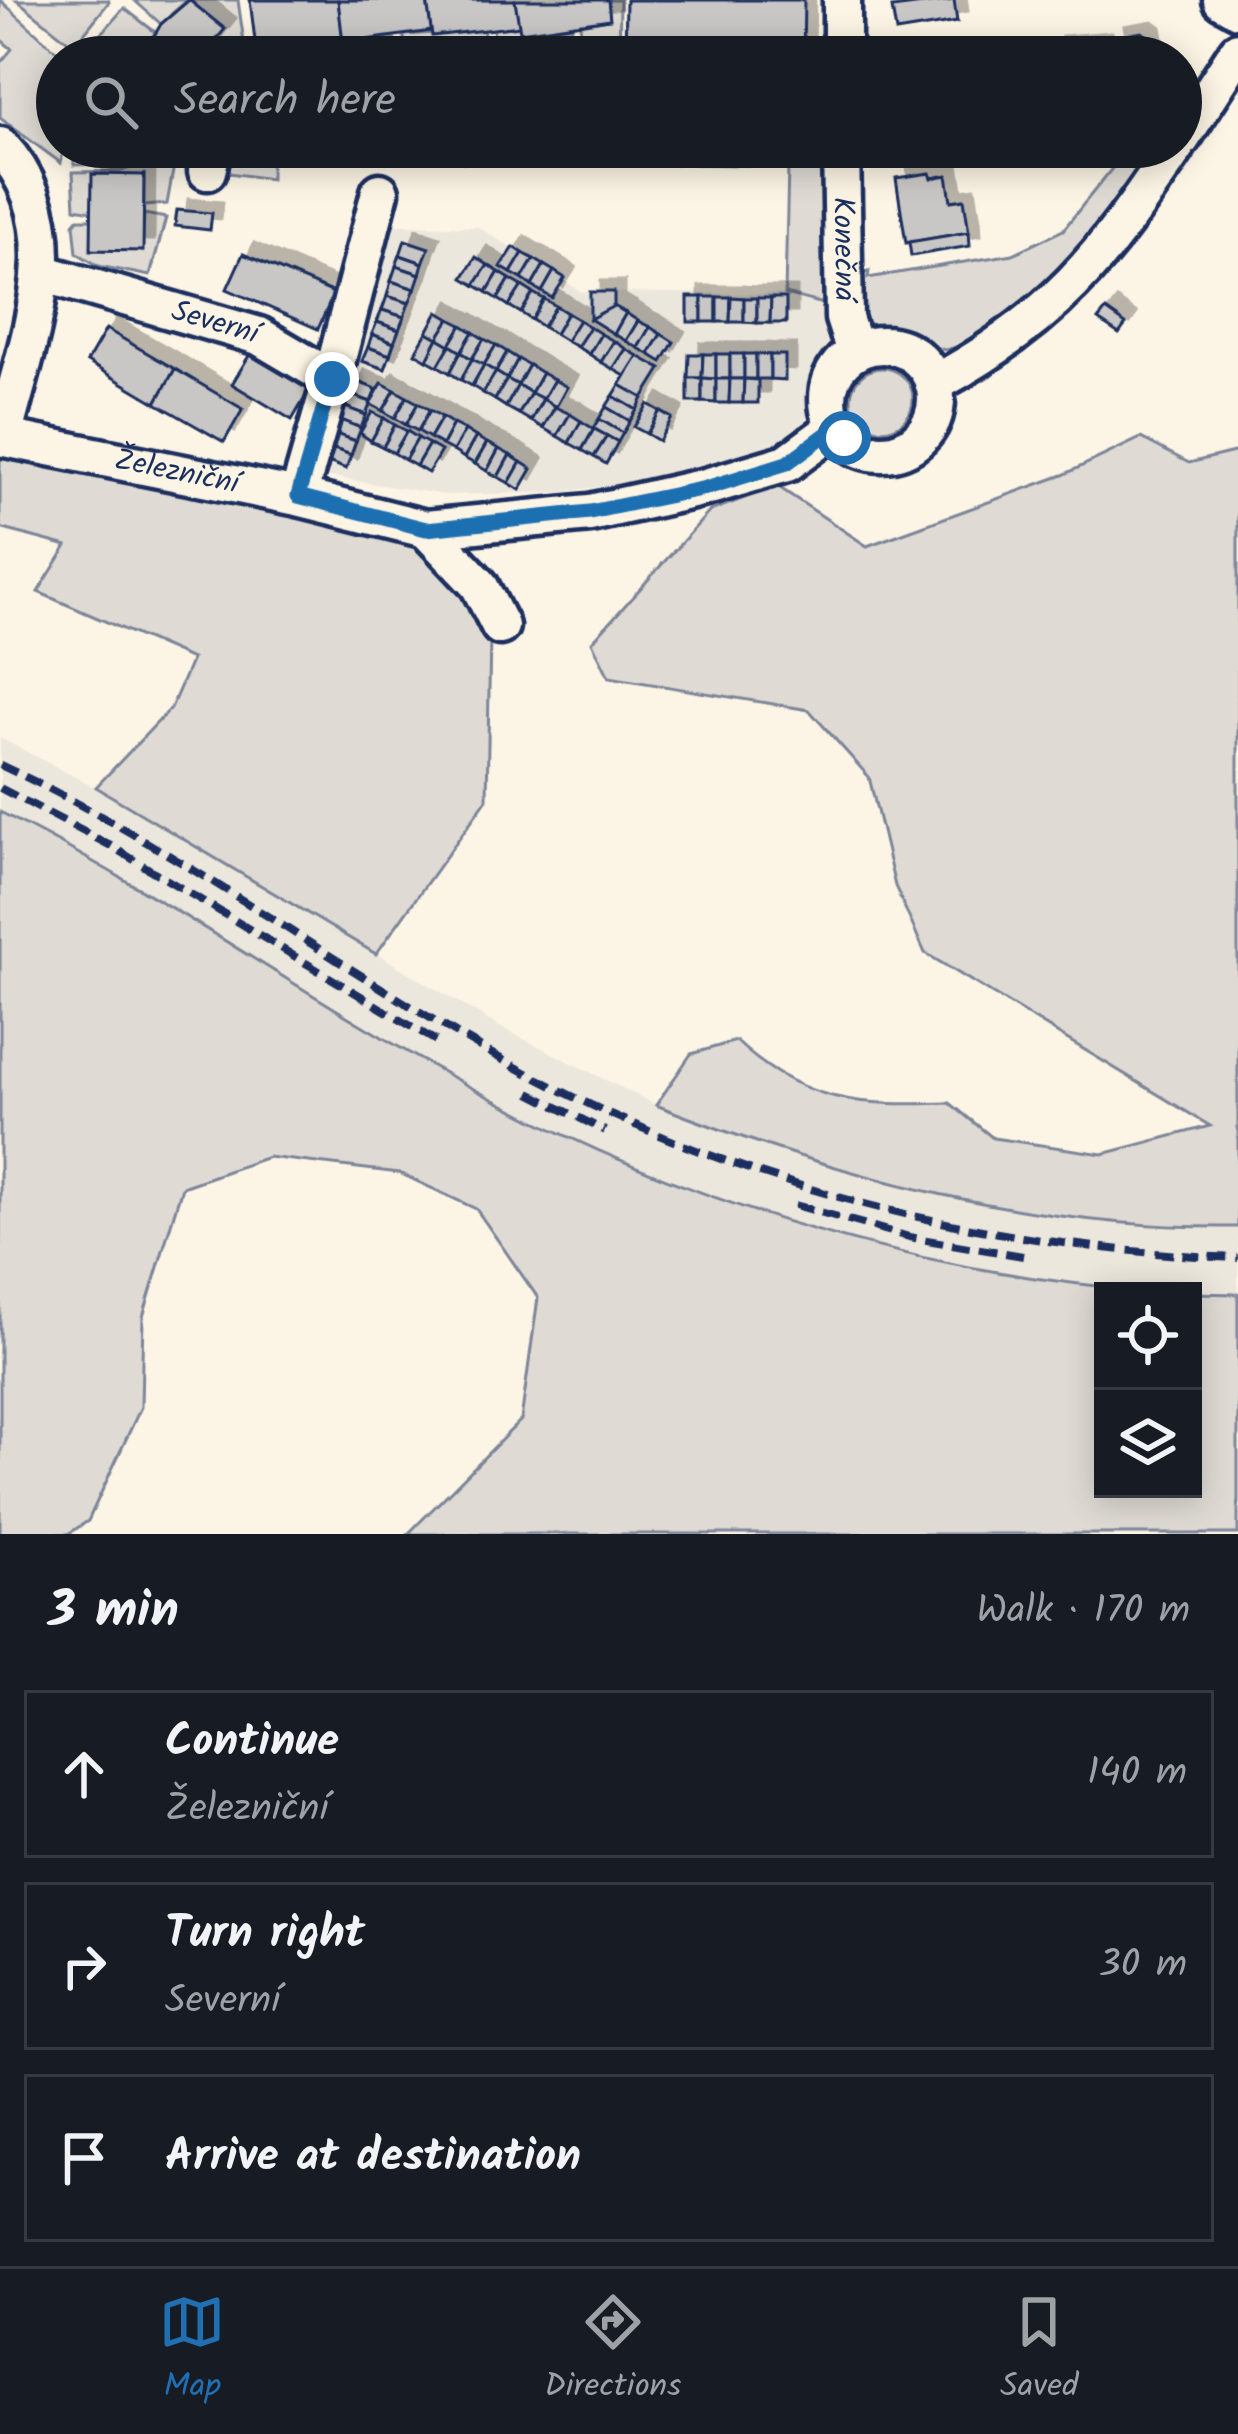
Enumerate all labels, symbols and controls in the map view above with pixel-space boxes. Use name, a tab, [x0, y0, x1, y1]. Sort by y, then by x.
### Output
search box	[36, 36, 1202, 168]
text: Search here	[174, 66, 396, 138]
icon: search	[78, 69, 144, 135]
street label: Konečná	[818, 196, 868, 304]
street label: Severní	[166, 288, 269, 360]
route end	[305, 352, 359, 406]
route start	[817, 411, 871, 465]
street label: Železniční	[110, 437, 248, 509]
map controls	[1094, 1282, 1202, 1498]
button: locate	[1094, 1282, 1202, 1390]
button: layers	[1094, 1390, 1202, 1498]
text: 3 min	[48, 1572, 179, 1653]
text: Walk · 170 m	[976, 1581, 1190, 1643]
text: Continue	[165, 1707, 339, 1779]
icon: ahead	[51, 1741, 117, 1807]
text: 140 m	[1087, 1743, 1187, 1805]
text: Železniční	[165, 1779, 329, 1841]
text: Turn right	[165, 1899, 365, 1971]
icon: right	[51, 1933, 117, 1999]
text: 30 m	[1099, 1935, 1187, 1997]
text: Severní	[165, 1971, 280, 2033]
text: Arrive at destination	[165, 2122, 581, 2194]
icon: arrive	[51, 2125, 117, 2191]
tab: Map	[159, 2289, 225, 2414]
tab: Directions	[544, 2289, 681, 2414]
tab: Saved	[1000, 2289, 1079, 2414]

